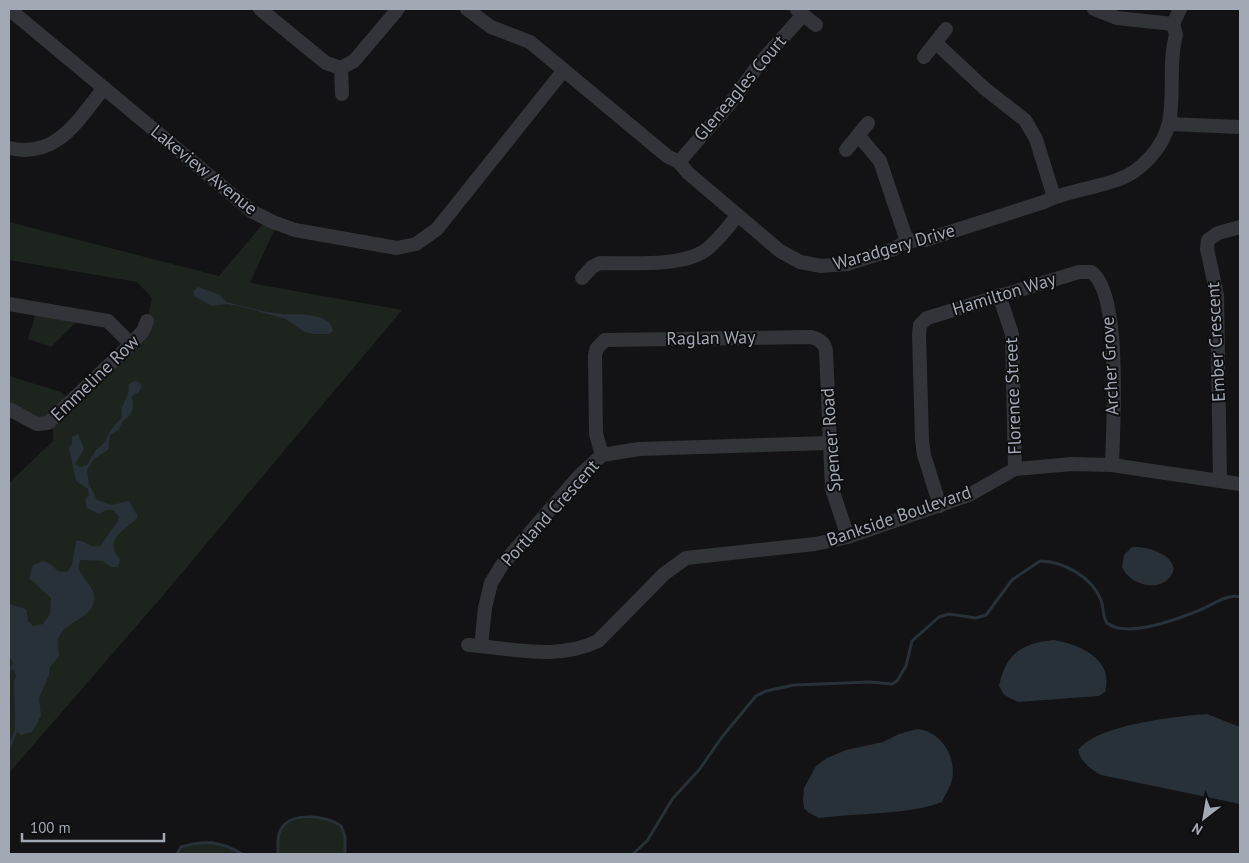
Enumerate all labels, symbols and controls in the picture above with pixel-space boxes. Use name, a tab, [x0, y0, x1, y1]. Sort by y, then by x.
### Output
street label: Gleneagles Court	[689, 30, 791, 145]
street label: Lakeview Avenue	[146, 120, 262, 220]
street label: Waradgery Drive	[830, 218, 957, 275]
street label: Hamilton Way	[949, 267, 1059, 320]
street label: Ember Crescent	[1201, 282, 1230, 402]
street label: Archer Grove	[1095, 316, 1124, 416]
street label: Raglan Way	[666, 325, 756, 350]
street label: Emmeline Row	[46, 329, 144, 426]
street label: Florence Street	[999, 337, 1026, 455]
street label: Spencer Road	[815, 387, 846, 493]
street label: Portland Crescent	[496, 454, 604, 571]
street label: Bankside Boulevard	[824, 480, 974, 551]
north arrow	[1179, 793, 1229, 843]
scale bar	[22, 810, 165, 842]
text: 100 m	[30, 818, 71, 837]
text: N	[1189, 819, 1206, 839]

